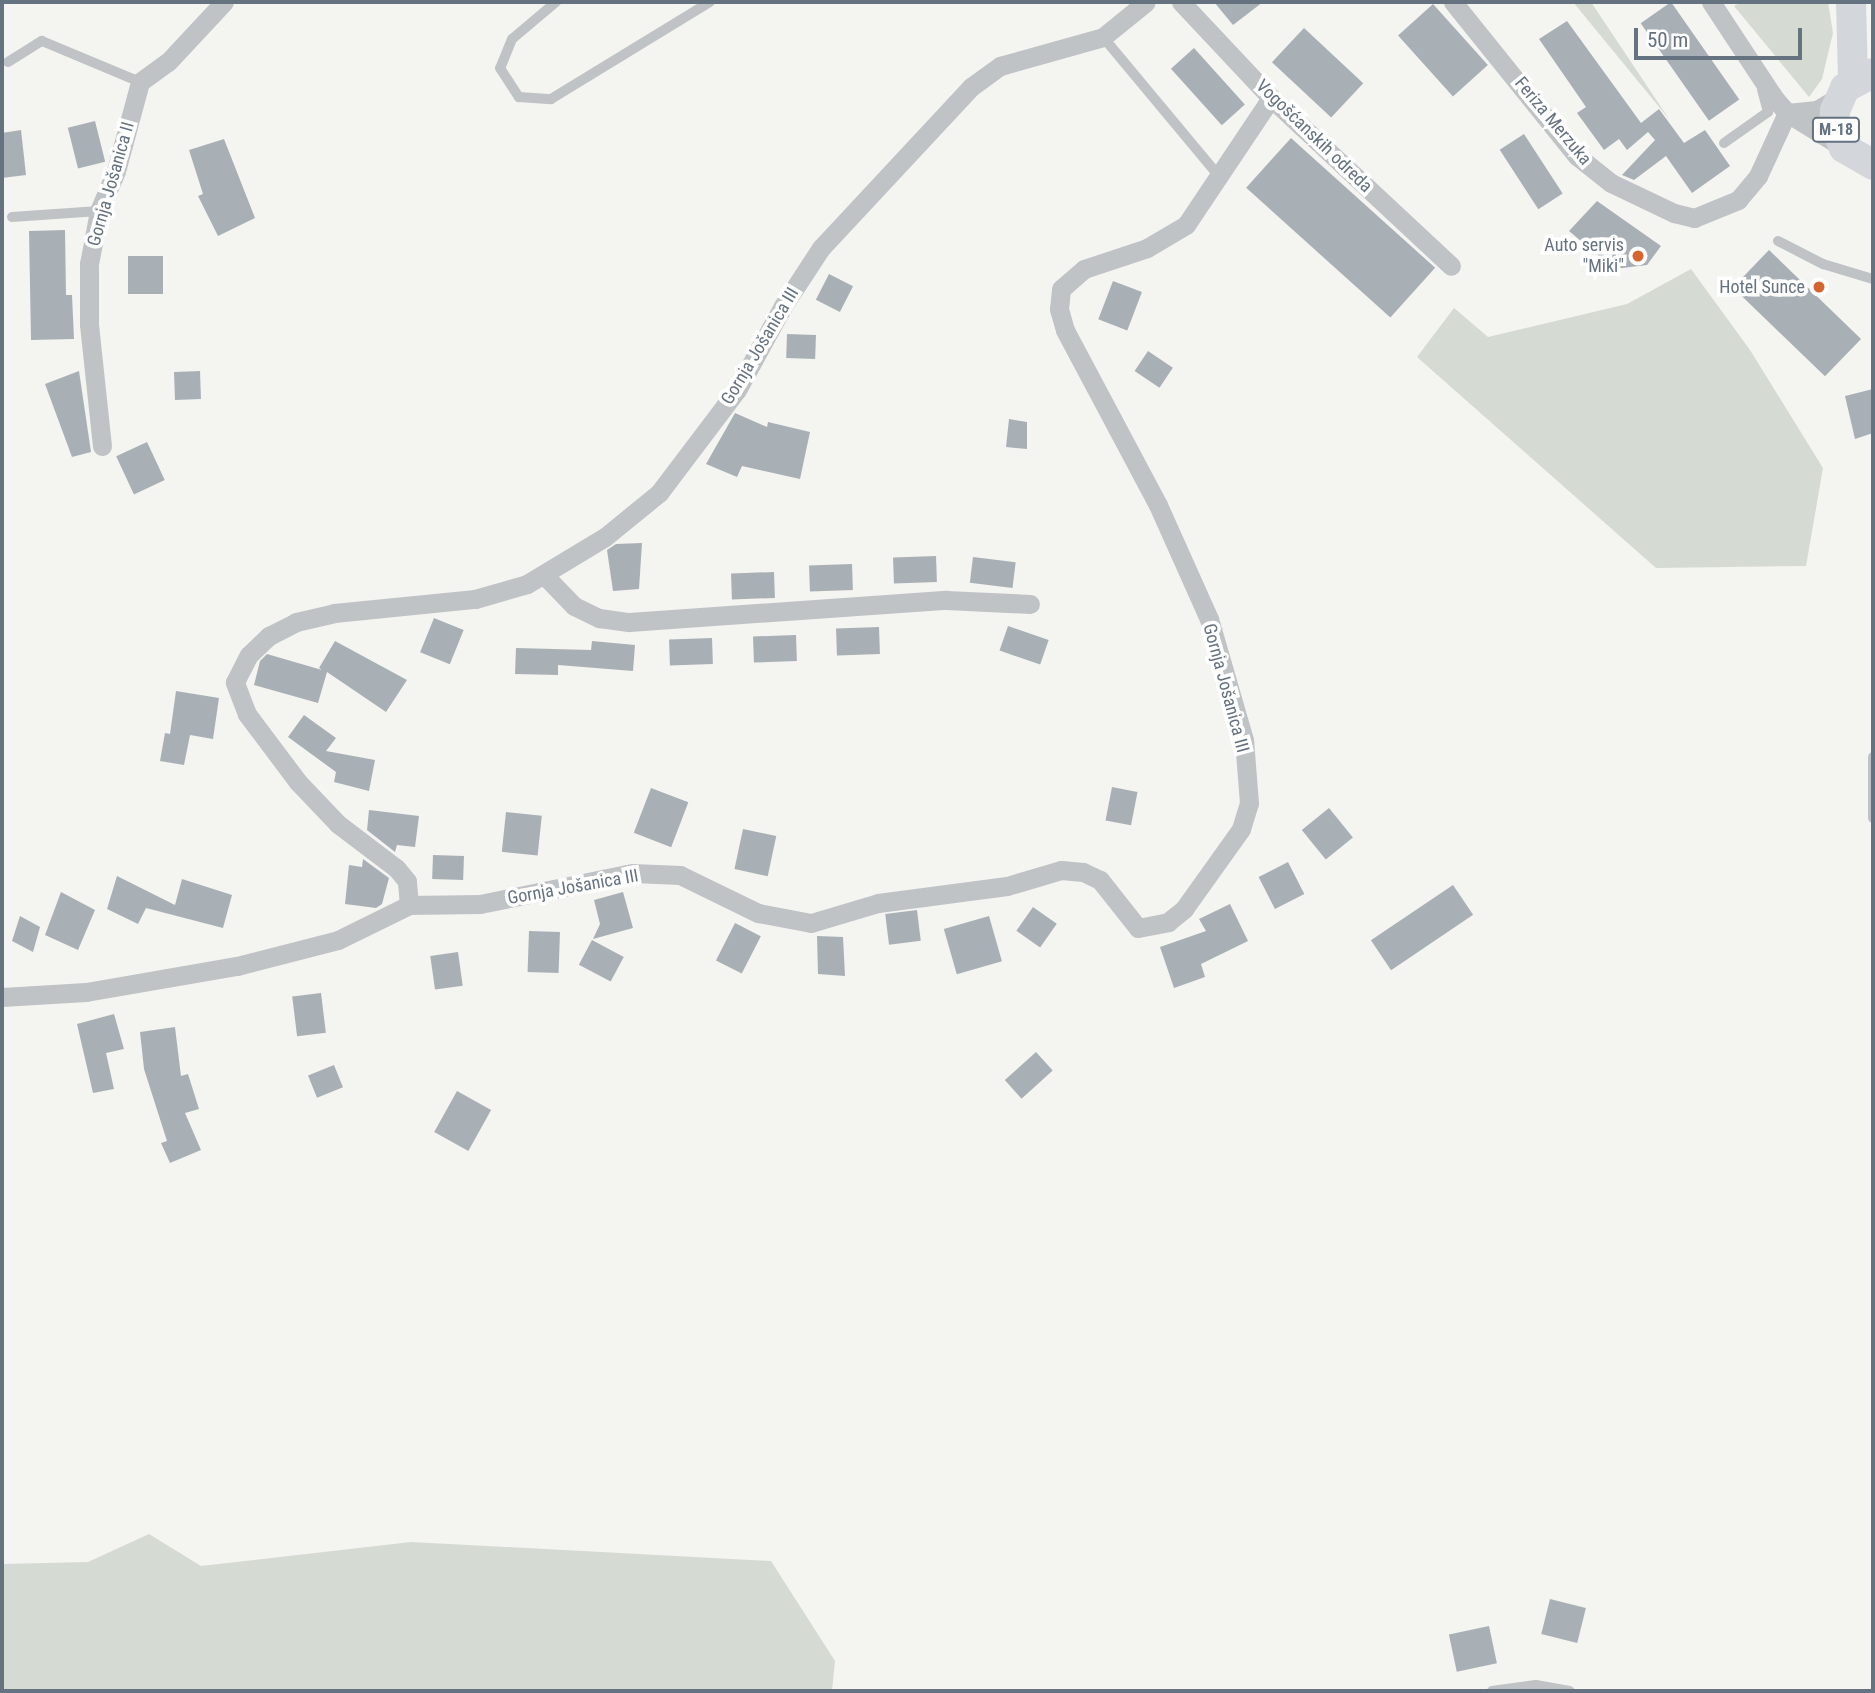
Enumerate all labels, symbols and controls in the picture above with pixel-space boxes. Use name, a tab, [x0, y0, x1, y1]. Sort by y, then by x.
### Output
scale bar	[1637, 14, 1805, 58]
text: 50 m	[1647, 28, 1688, 52]
street label: Feriza Merzuka	[1510, 73, 1596, 169]
street label: Vogošćanskih odreda	[1251, 75, 1377, 197]
road number: M-18	[1812, 118, 1860, 142]
street label: Gornja Jošanica II	[83, 119, 139, 249]
place label: Auto servis "Miki"	[1544, 235, 1624, 278]
marker: Auto servis "Miki"	[1630, 248, 1646, 264]
place label: Hotel Sunce	[1719, 276, 1805, 298]
marker: Hotel Sunce	[1811, 279, 1827, 295]
street label: Gornja Jošanica III	[717, 284, 803, 408]
street label: Gornja Jošanica III	[1198, 621, 1254, 755]
street label: Gornja Jošanica III	[506, 865, 640, 909]

